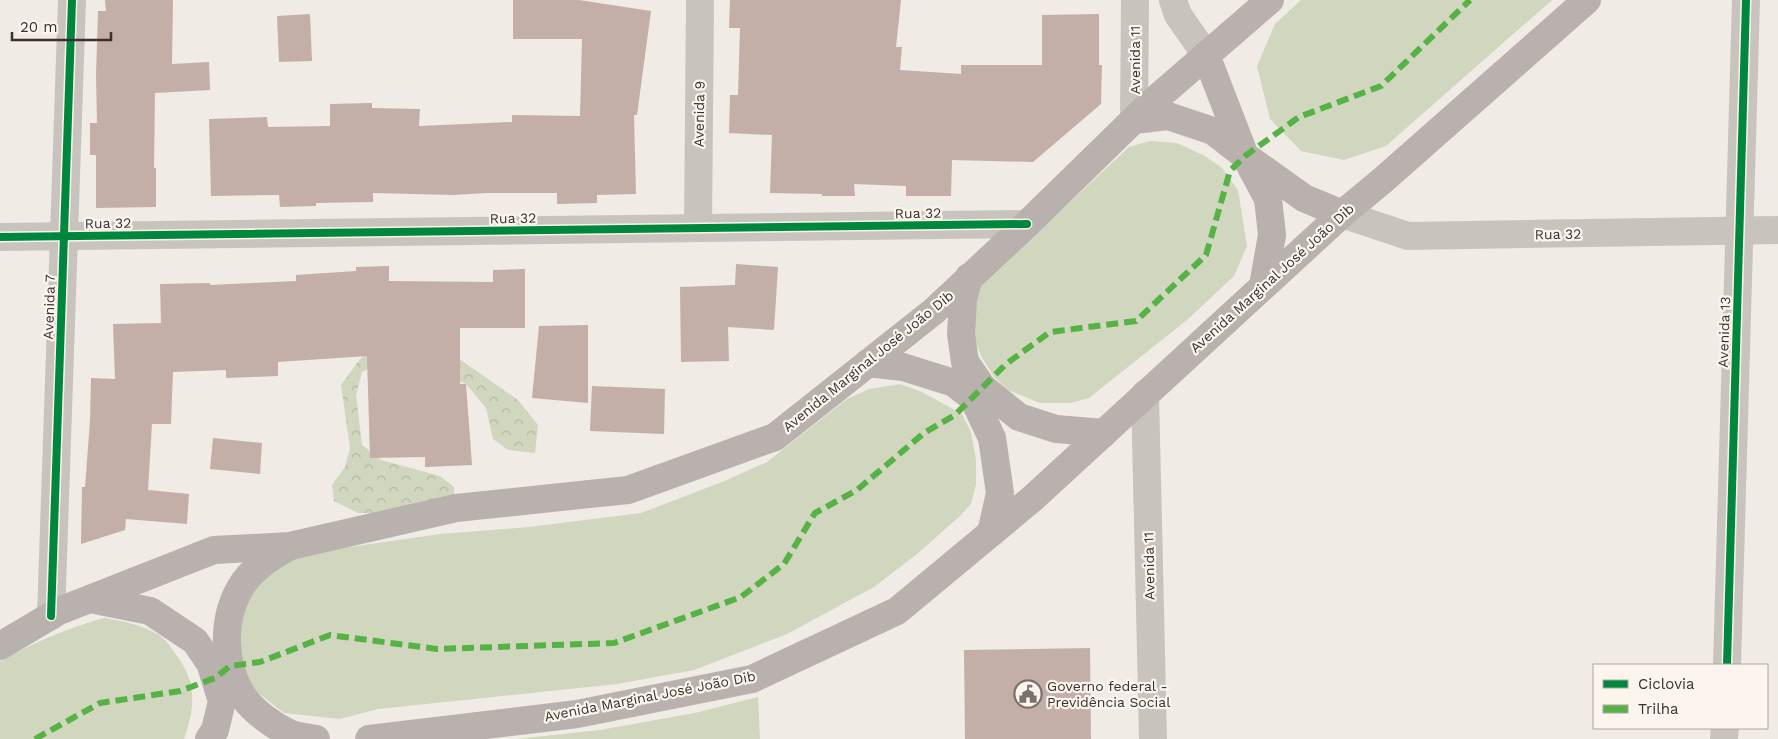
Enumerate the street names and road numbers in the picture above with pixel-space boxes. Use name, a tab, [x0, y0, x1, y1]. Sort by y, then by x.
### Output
street label: Avenida 11	[1127, 26, 1143, 94]
street label: Avenida 9	[690, 81, 708, 147]
street label: Avenida Marginal José João Dib	[1187, 200, 1357, 356]
street label: Rua 32	[895, 205, 941, 221]
street label: Rua 32	[490, 210, 536, 226]
street label: Rua 32	[85, 215, 131, 231]
street label: Rua 32	[1535, 226, 1581, 242]
street label: Avenida 7	[40, 274, 58, 340]
street label: Avenida Marginal José João Dib	[780, 287, 956, 435]
street label: Avenida 13	[1715, 296, 1733, 368]
street label: Avenida 11	[1140, 532, 1158, 600]
street label: Avenida Marginal José João Dib	[543, 668, 757, 724]

